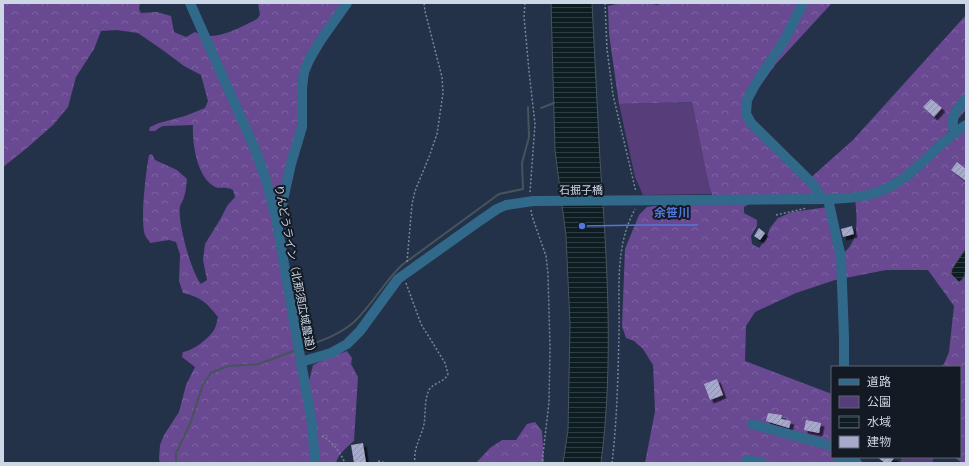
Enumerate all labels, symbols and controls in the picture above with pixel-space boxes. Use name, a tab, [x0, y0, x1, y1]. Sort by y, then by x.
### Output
street label: 石掘子橋	[559, 183, 603, 196]
street label: りんどうライン（北那須広域農道）	[273, 184, 319, 358]
callout: 余笹川	[646, 201, 698, 225]
text: 余笹川	[654, 205, 690, 220]
legend	[831, 366, 961, 458]
text: 道路	[867, 374, 891, 389]
text: 公園	[867, 394, 891, 409]
text: 水域	[867, 414, 891, 429]
text: 建物	[867, 434, 891, 449]

